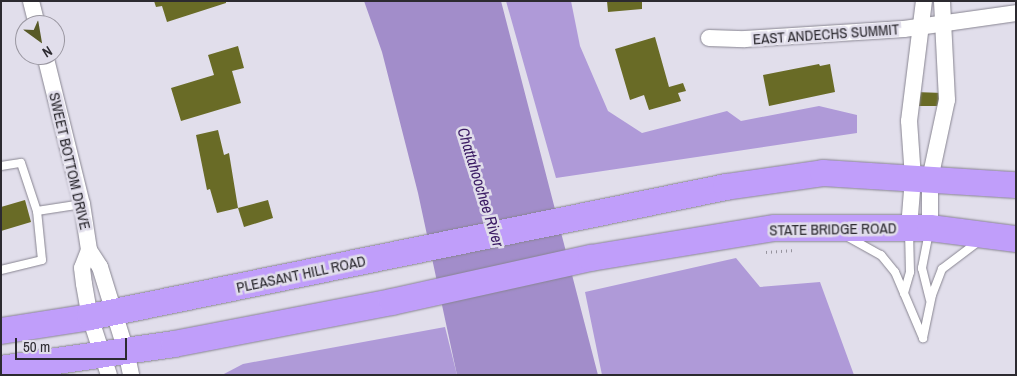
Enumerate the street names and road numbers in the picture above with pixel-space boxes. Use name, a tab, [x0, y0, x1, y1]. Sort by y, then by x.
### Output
street label: EAST ANDECHS SUMMIT	[752, 20, 900, 48]
street label: SWEET BOTTOM DRIVE	[45, 90, 95, 232]
street label: STATE BRIDGE ROAD	[769, 219, 897, 239]
street label: PLEASANT HILL ROAD	[234, 251, 368, 297]

